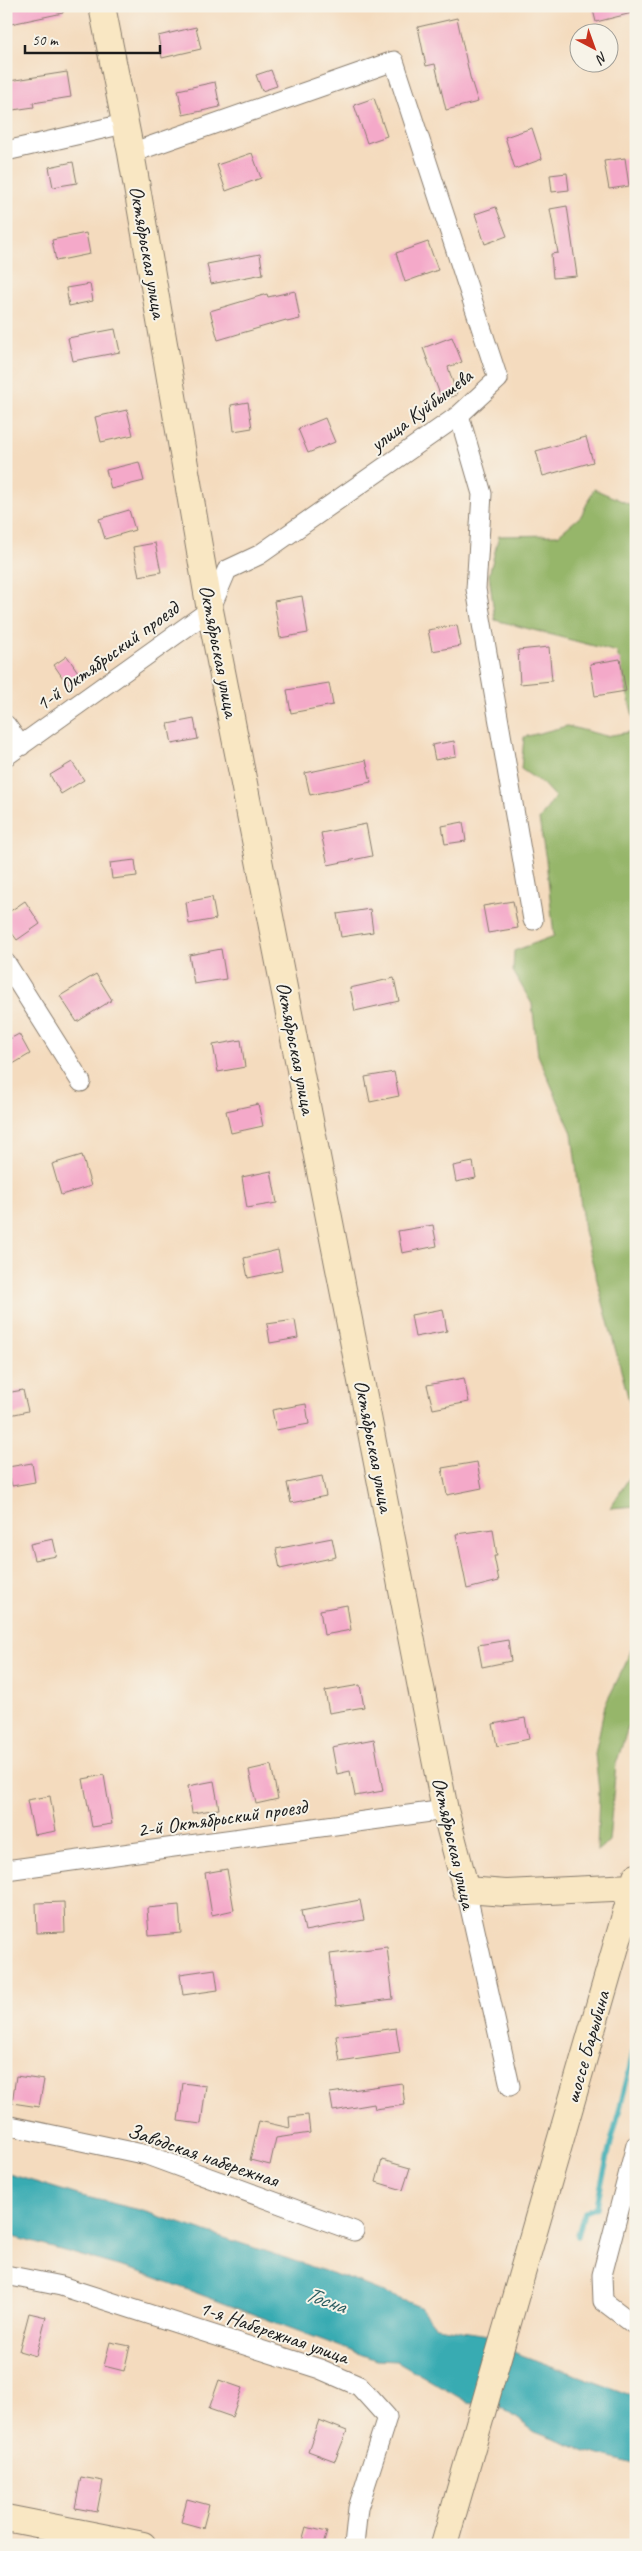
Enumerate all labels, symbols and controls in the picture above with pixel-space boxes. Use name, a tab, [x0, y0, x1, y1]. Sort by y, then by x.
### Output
scale bar	[25, 22, 160, 54]
north arrow	[570, 22, 620, 72]
text: 50 m	[32, 31, 59, 50]
text: N	[592, 48, 611, 68]
street label: Октябрьская улица	[124, 184, 173, 323]
street label: улица Куйбышева	[363, 362, 479, 458]
street label: Октябрьская улица	[193, 583, 245, 722]
street label: 1-й Октябрьский проезд	[30, 594, 186, 717]
street label: Октябрьская улица	[270, 980, 322, 1119]
street label: Октябрьская улица	[348, 1378, 400, 1517]
street label: Октябрьская улица	[426, 1775, 482, 1914]
street label: 2-й Октябрьский проезд	[136, 1793, 311, 1843]
street label: шоссе Барыбина	[559, 1986, 616, 2106]
street label: Заводская набережная	[124, 2117, 283, 2194]
water label: Тосна	[302, 2280, 352, 2321]
street label: 1-я Набережная улица	[196, 2294, 354, 2370]

